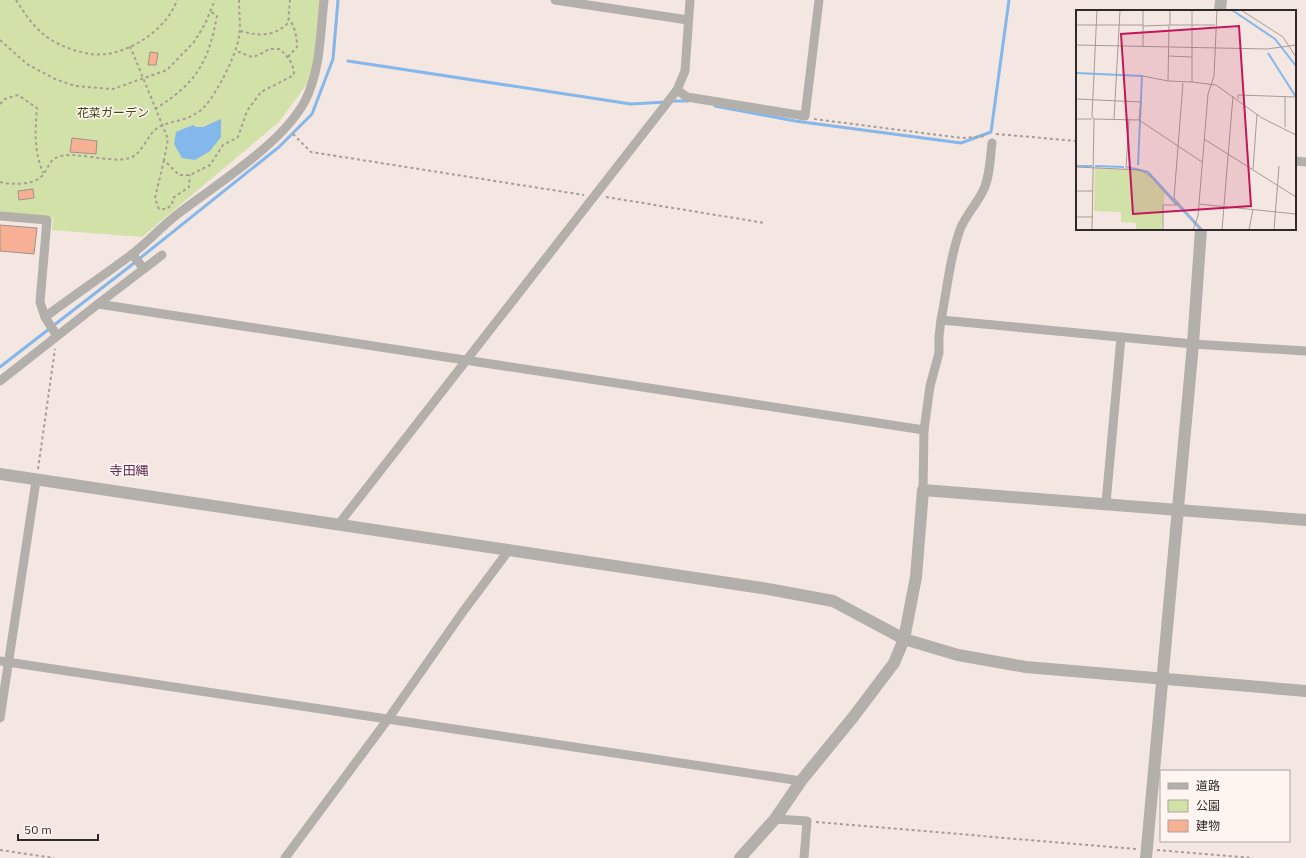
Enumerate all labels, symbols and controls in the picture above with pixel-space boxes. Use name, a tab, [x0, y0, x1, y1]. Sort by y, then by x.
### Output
inset map	[1076, 10, 1296, 230]
park label: 花菜ガーデン	[77, 105, 149, 120]
district label: 寺田縄	[109, 462, 149, 479]
legend	[1160, 770, 1290, 842]
text: 道路	[1196, 778, 1220, 793]
text: 公園	[1196, 798, 1220, 813]
scale bar	[18, 816, 98, 842]
text: 建物	[1196, 818, 1220, 833]
text: 50 m	[24, 822, 52, 837]

